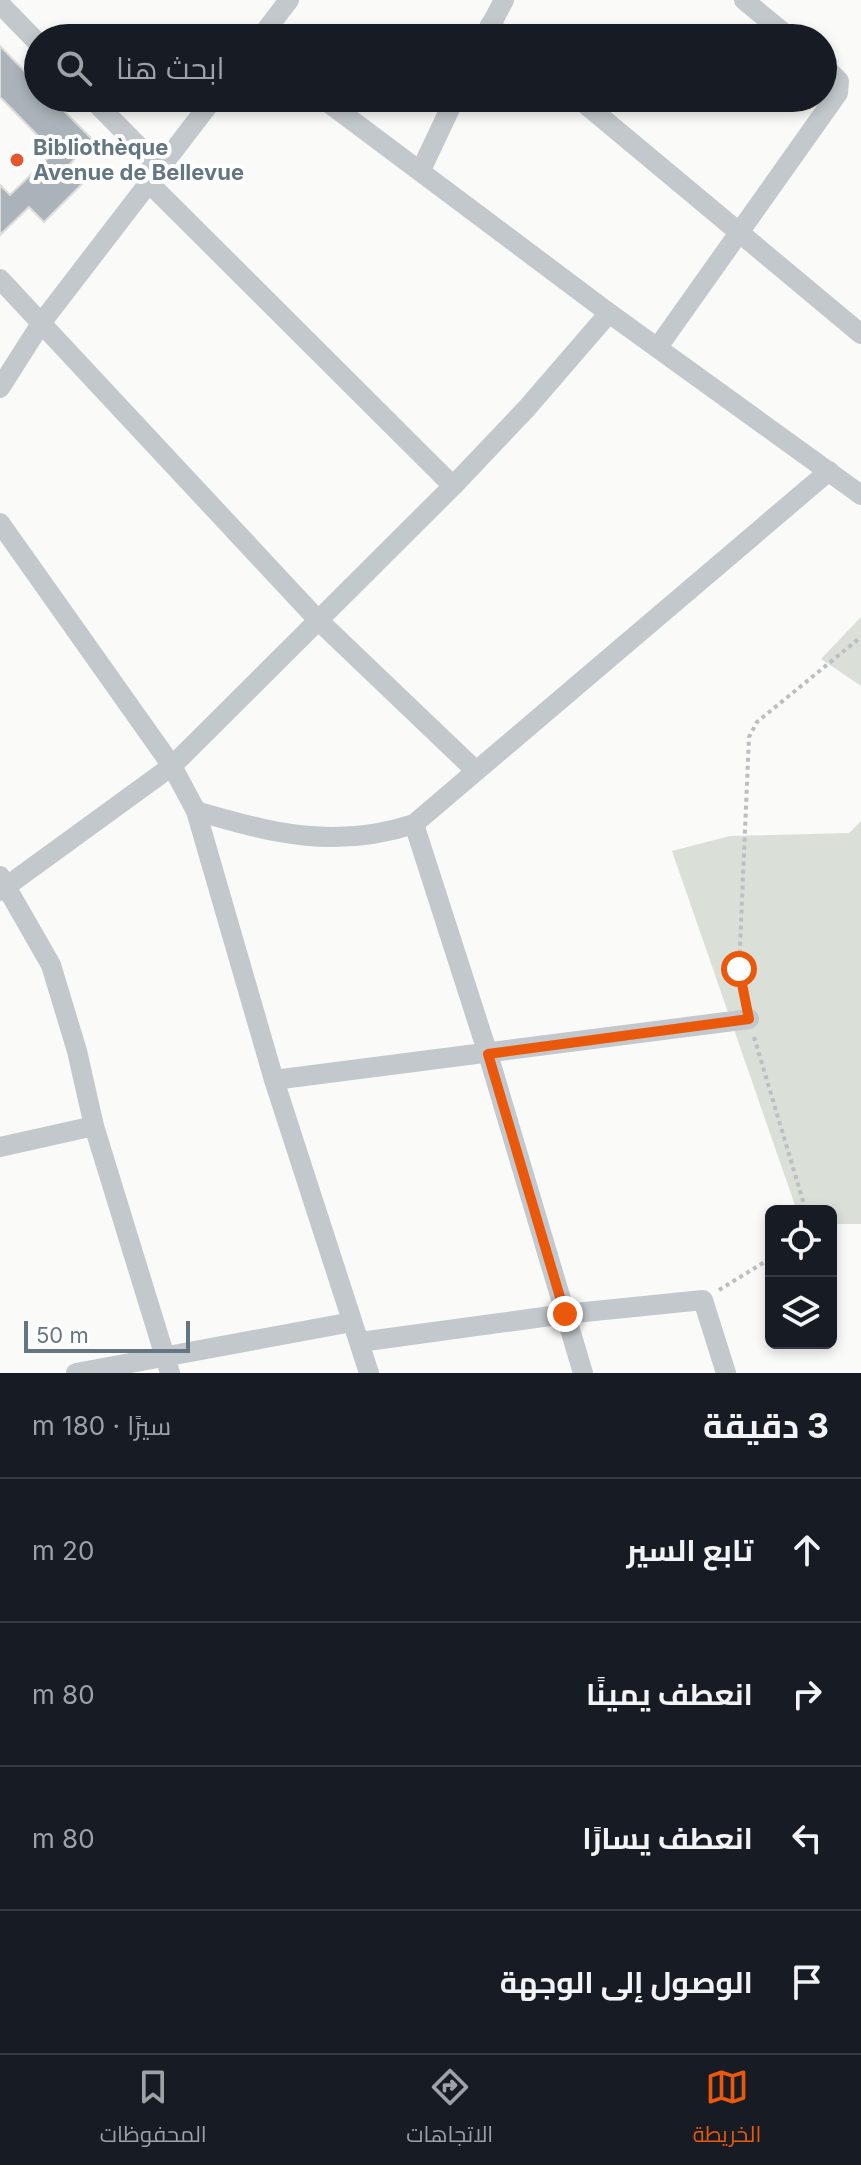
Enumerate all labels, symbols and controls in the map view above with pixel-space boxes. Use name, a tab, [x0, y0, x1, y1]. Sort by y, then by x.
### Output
search box	[24, 24, 837, 112]
icon: search	[52, 46, 96, 90]
text: ابحث هنا	[116, 50, 225, 86]
place label: Bibliothèque Avenue de Bellevue	[33, 134, 244, 185]
marker: Bibliothèque Avenue de Bellevue	[8, 151, 26, 169]
route start	[721, 951, 757, 987]
map controls	[765, 1205, 837, 1349]
button: locate	[765, 1205, 837, 1277]
button: layers	[765, 1277, 837, 1349]
route end	[547, 1296, 583, 1332]
scale bar	[24, 1317, 190, 1353]
text: 50 m	[36, 1322, 89, 1348]
text: 3 دقيقة	[703, 1405, 829, 1446]
text: سيرًا · 180 m	[32, 1410, 171, 1441]
icon: ahead	[785, 1528, 829, 1572]
text: تابع السير	[627, 1532, 753, 1568]
text: 20 m	[32, 1535, 94, 1566]
icon: right	[785, 1672, 829, 1716]
text: انعطف يمينًا	[586, 1676, 753, 1712]
text: 80 m	[32, 1679, 95, 1710]
icon: left	[785, 1816, 829, 1860]
text: انعطف يسارًا	[582, 1820, 753, 1856]
text: 80 m	[32, 1823, 95, 1854]
icon: arrive	[785, 1960, 829, 2004]
text: الوصول إلى الوجهة	[500, 1964, 753, 2000]
tab: المحفوظات	[100, 2065, 207, 2155]
tab: الاتجاهات	[406, 2065, 493, 2155]
tab: الخريطة	[693, 2065, 761, 2155]

